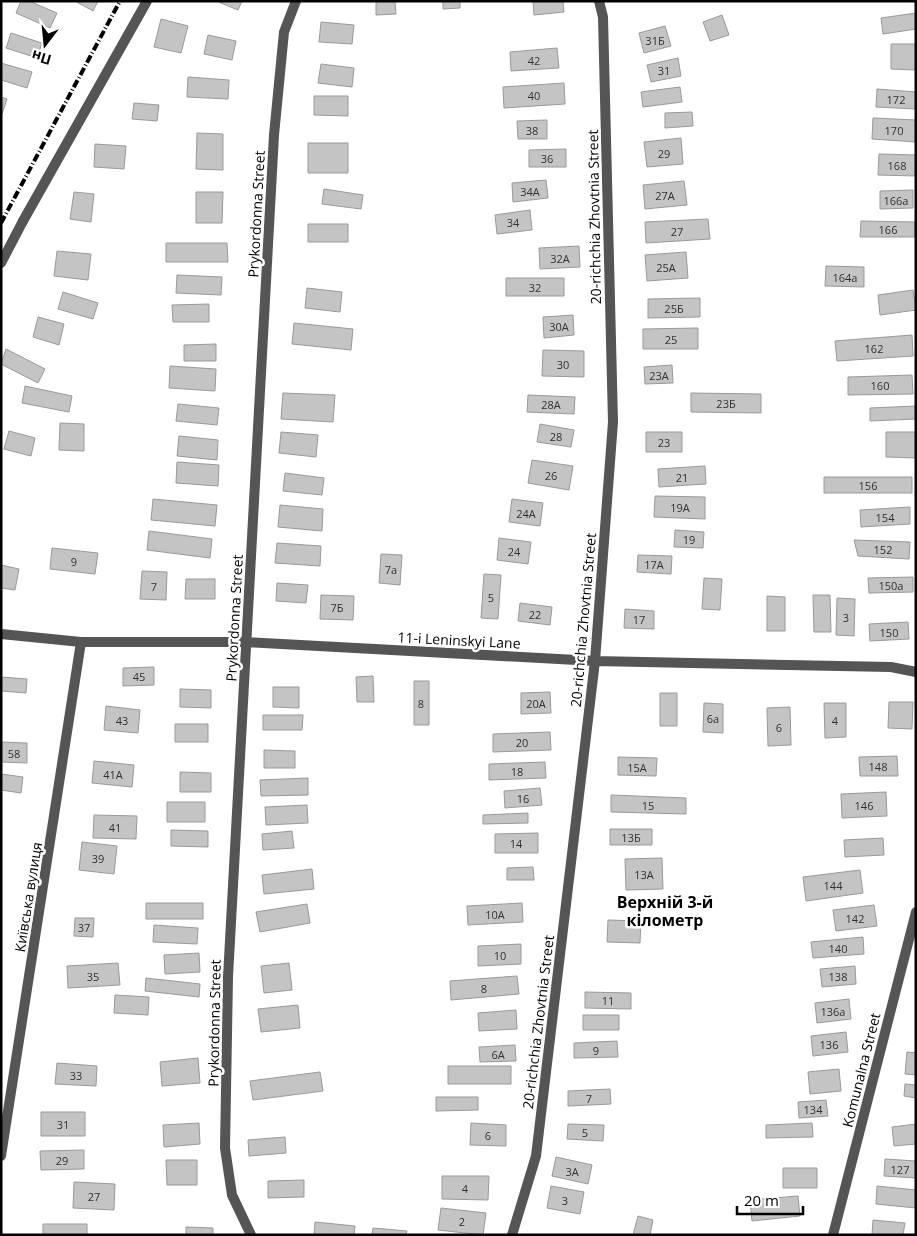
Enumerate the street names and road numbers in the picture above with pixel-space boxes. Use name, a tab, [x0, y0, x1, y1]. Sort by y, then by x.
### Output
street label: 20-richchia Zhovtnia Street	[583, 129, 605, 305]
street label: Prykordonna Street	[243, 150, 269, 278]
street label: 20-richchia Zhovtnia Street	[566, 532, 600, 708]
street label: Prykordonna Street	[221, 554, 247, 682]
street label: 11-i Leninskyi Lane	[397, 627, 521, 653]
street label: Київська вулиця	[10, 841, 46, 953]
street label: 20-richchia Zhovtnia Street	[518, 934, 558, 1110]
street label: Prykordonna Street	[203, 959, 225, 1087]
street label: Komunalna Street	[838, 1011, 884, 1129]

